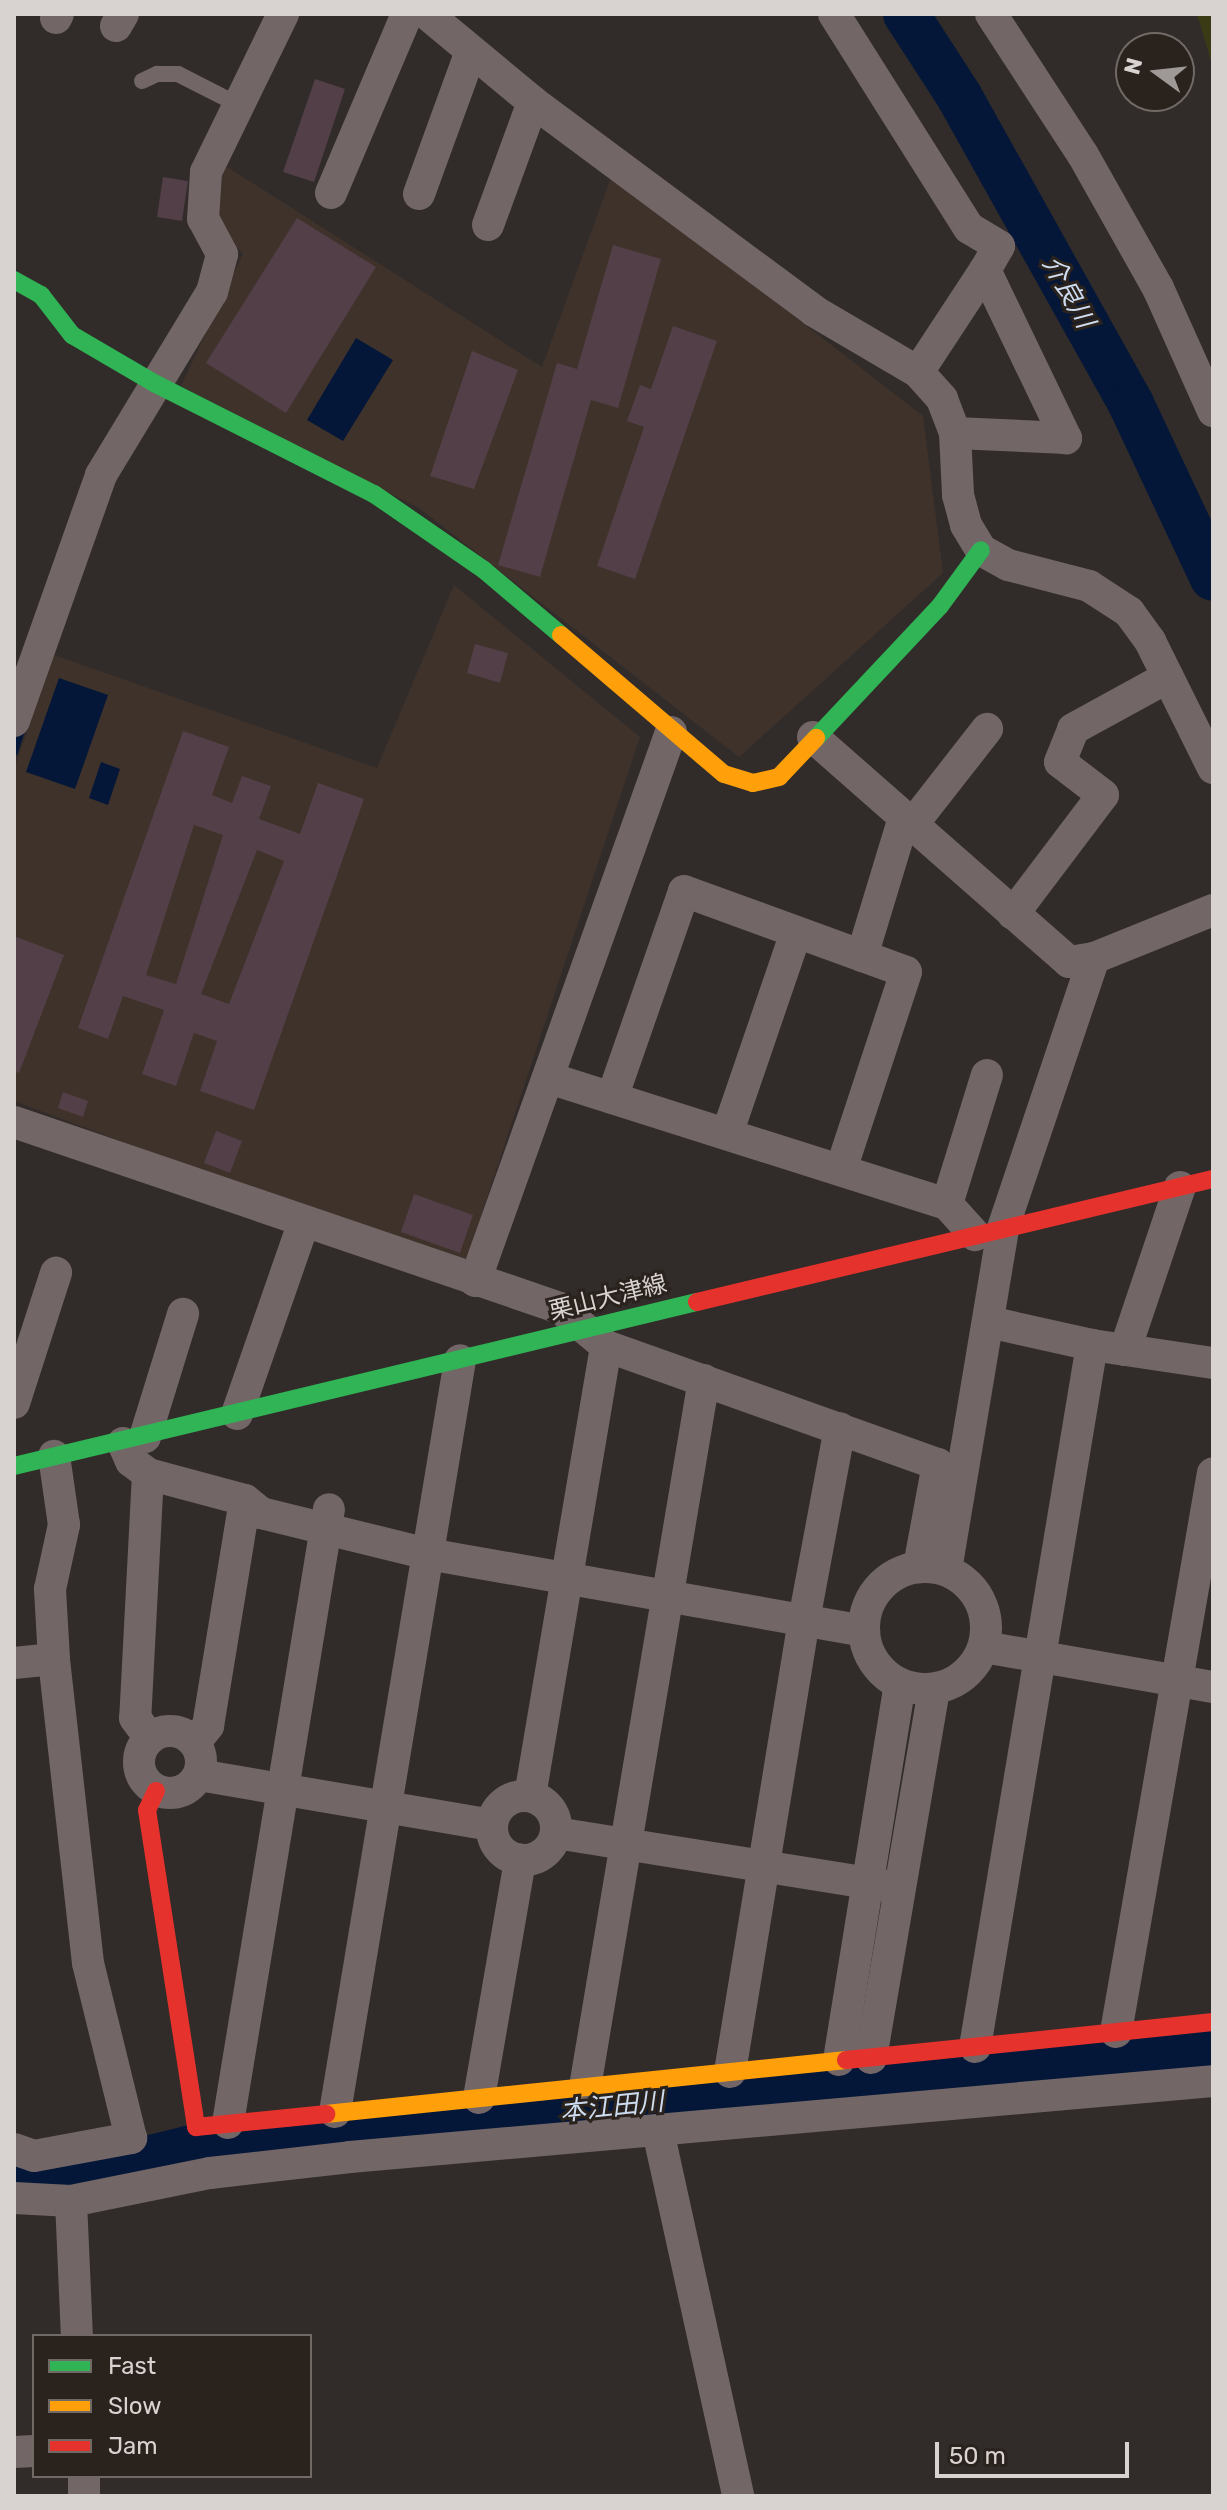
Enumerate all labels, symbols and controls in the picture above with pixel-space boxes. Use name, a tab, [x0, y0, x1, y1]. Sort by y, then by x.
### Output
north arrow	[1115, 32, 1195, 112]
text: N	[1118, 55, 1148, 77]
water label: 介良川	[1035, 250, 1101, 334]
street label: 栗山大津線	[546, 1270, 670, 1326]
water label: 本江田川	[559, 2086, 665, 2128]
legend	[32, 2334, 312, 2478]
text: Fast	[108, 2352, 156, 2380]
text: Slow	[108, 2392, 161, 2420]
scale bar	[939, 2426, 1133, 2476]
text: Jam	[108, 2432, 158, 2460]
text: 50 m	[949, 2442, 1006, 2470]

